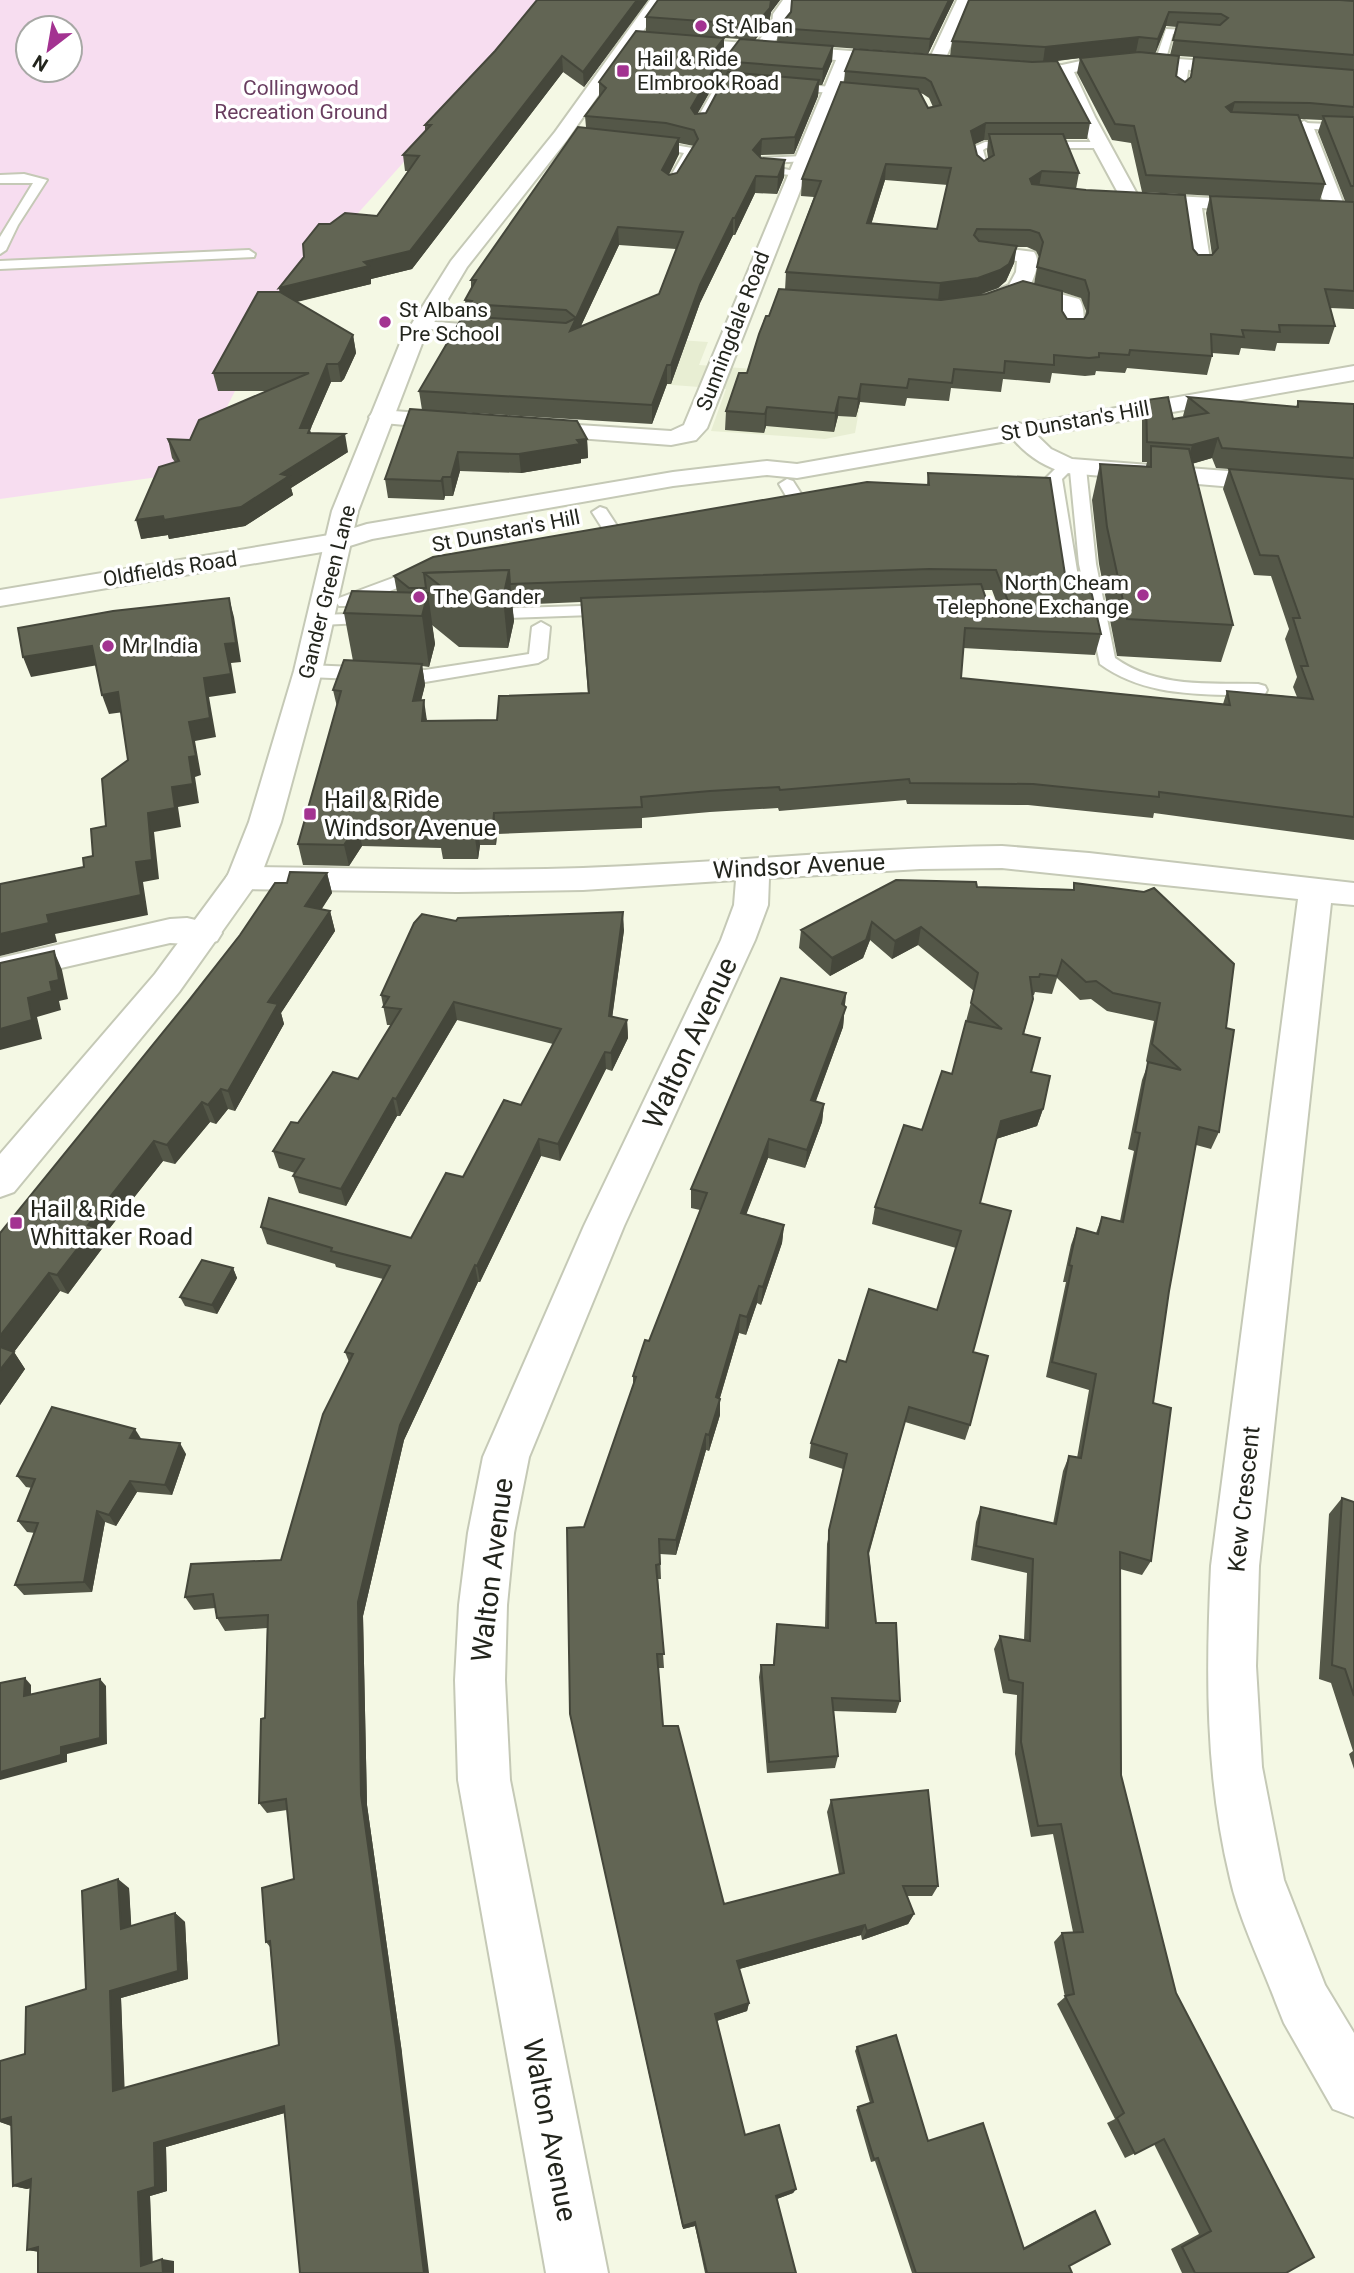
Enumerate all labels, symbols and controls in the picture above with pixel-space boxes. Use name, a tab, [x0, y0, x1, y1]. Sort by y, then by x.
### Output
north arrow	[14, 14, 84, 84]
place label: St Alban	[715, 14, 793, 38]
marker: St Alban	[693, 18, 709, 34]
place label: Hail & Ride Elmbrook Road	[637, 47, 779, 95]
text: N	[29, 50, 52, 76]
marker: Hail & Ride Elmbrook Road	[615, 63, 631, 79]
park label: Collingwood Recreation Ground	[214, 76, 388, 124]
street label: Sunningdale Road	[692, 248, 774, 414]
place label: St Albans Pre School	[399, 298, 500, 346]
marker: St Albans Pre School	[377, 314, 393, 330]
street label: St Dunstan's Hill	[999, 396, 1151, 446]
street label: Gander Green Lane	[294, 503, 360, 681]
street label: St Dunstan's Hill	[430, 505, 582, 557]
street label: Oldfields Road	[101, 547, 239, 591]
place label: North Cheam Telephone Exchange	[936, 571, 1129, 619]
place label: The Gander	[433, 585, 541, 609]
marker: North Cheam Telephone Exchange	[1135, 587, 1151, 603]
marker: The Gander	[411, 589, 427, 605]
place label: Mr India	[122, 634, 198, 658]
marker: Mr India	[100, 638, 116, 654]
place label: Hail & Ride Windsor Avenue	[324, 786, 497, 842]
marker: Hail & Ride Windsor Avenue	[302, 806, 318, 822]
street label: Windsor Avenue	[712, 848, 886, 884]
street label: Walton Avenue	[636, 952, 744, 1134]
place label: Hail & Ride Whittaker Road	[30, 1195, 193, 1251]
marker: Hail & Ride Whittaker Road	[8, 1215, 24, 1231]
street label: Kew Crescent	[1222, 1425, 1266, 1573]
street label: Walton Avenue	[464, 1476, 520, 1664]
street label: Walton Avenue	[516, 2036, 584, 2224]

